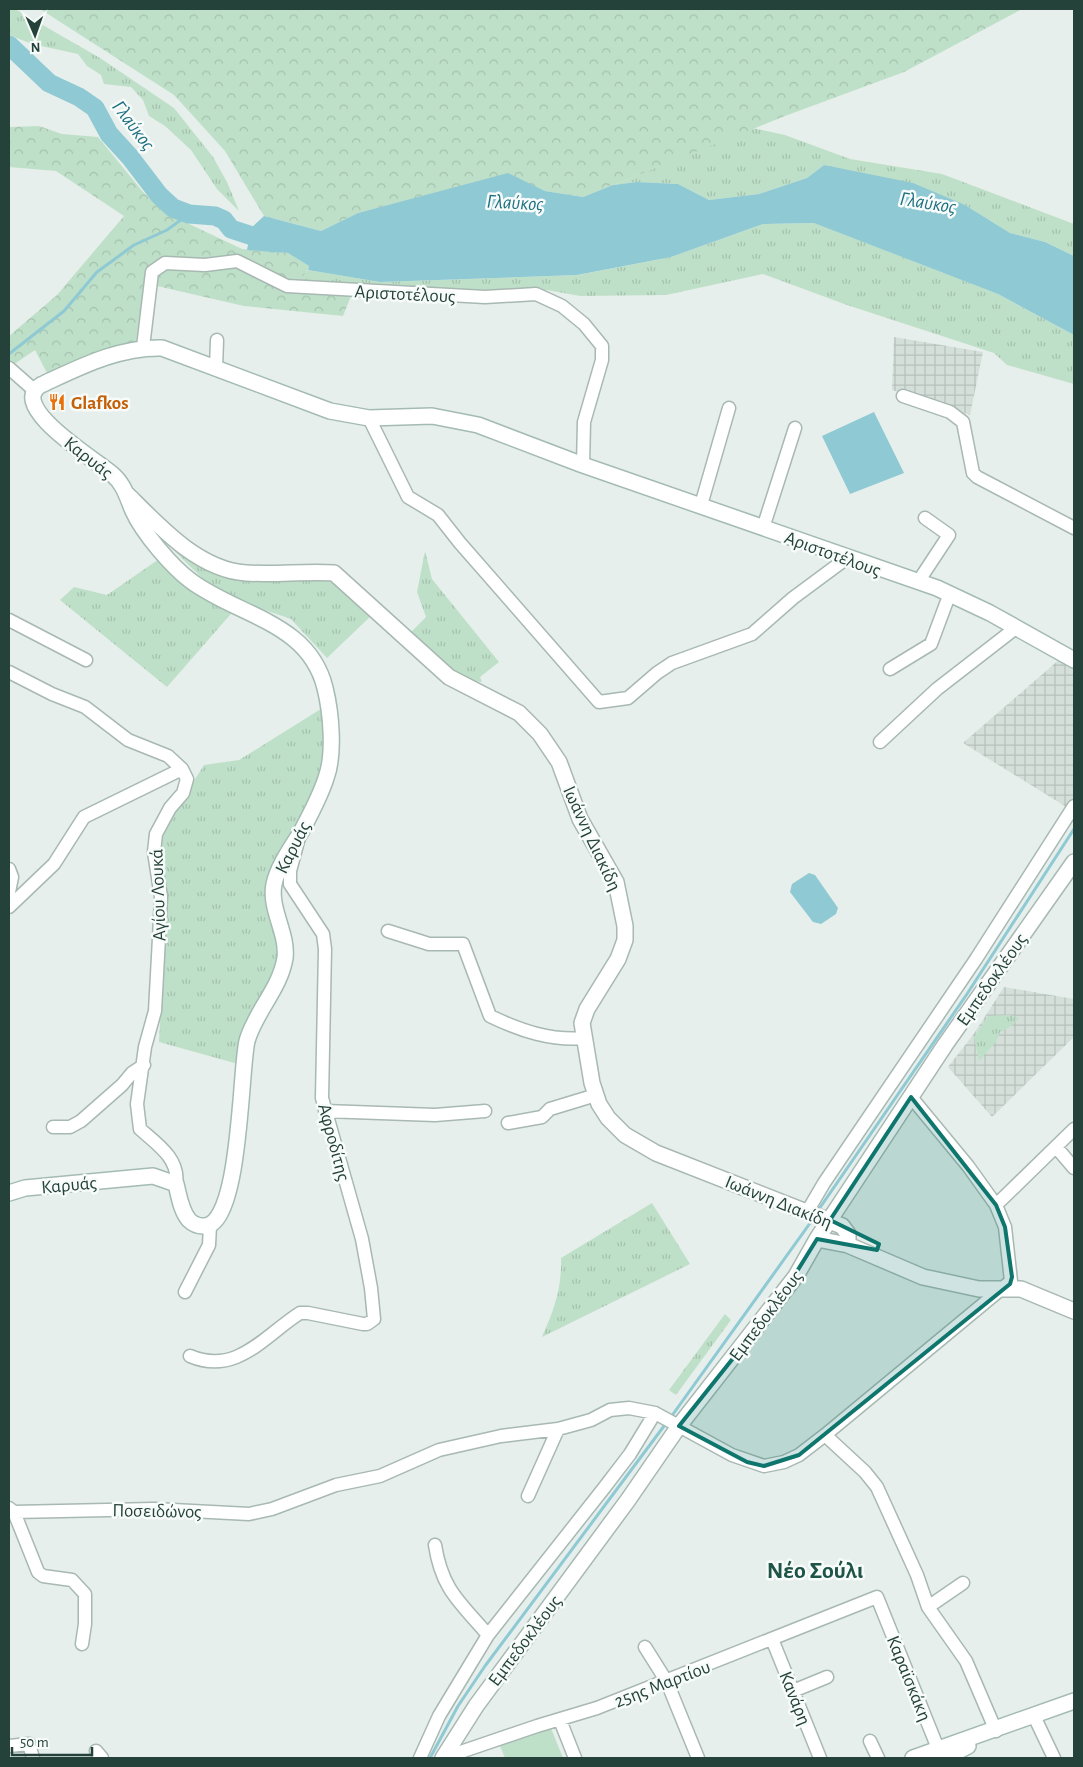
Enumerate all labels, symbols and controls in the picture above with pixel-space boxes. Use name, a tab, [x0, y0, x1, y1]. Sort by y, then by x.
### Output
north arrow	[10, 10, 60, 60]
text: N	[30, 40, 41, 54]
water label: Γλαύκος	[108, 97, 158, 154]
water label: Γλαύκος	[898, 189, 957, 217]
water label: Γλαύκος	[486, 192, 544, 214]
street label: Αριστοτέλους	[354, 282, 456, 307]
restaurant icon: Glafkos	[47, 392, 67, 412]
place label: Glafkos	[71, 394, 129, 413]
street label: Καρυάς	[60, 433, 116, 483]
street label: Αριστοτέλους	[782, 528, 883, 581]
street label: Ιωάννη Διακίδη	[559, 783, 624, 894]
street label: Καρυάς	[272, 818, 314, 877]
street label: Αγίου Λουκά	[147, 848, 170, 941]
street label: Εμπεδοκλέους	[953, 930, 1031, 1030]
street label: Αφροδίτης	[314, 1102, 353, 1183]
street label: Ιωάννη Διακίδη	[722, 1172, 835, 1232]
street label: Καρυάς	[40, 1174, 98, 1197]
street label: Εμπεδοκλέους	[726, 1267, 806, 1365]
street label: Ποσειδώνος	[112, 1501, 202, 1522]
district label: Νέο Σούλι	[767, 1559, 863, 1583]
street label: Εμπεδοκλέους	[485, 1592, 565, 1690]
street label: Καραϊσκάκη	[883, 1633, 934, 1724]
street label: 25ης Μαρτίου	[612, 1657, 713, 1711]
street label: Κανάρη	[775, 1669, 814, 1728]
scale bar	[12, 1724, 92, 1756]
text: 50 m	[20, 1735, 49, 1750]

